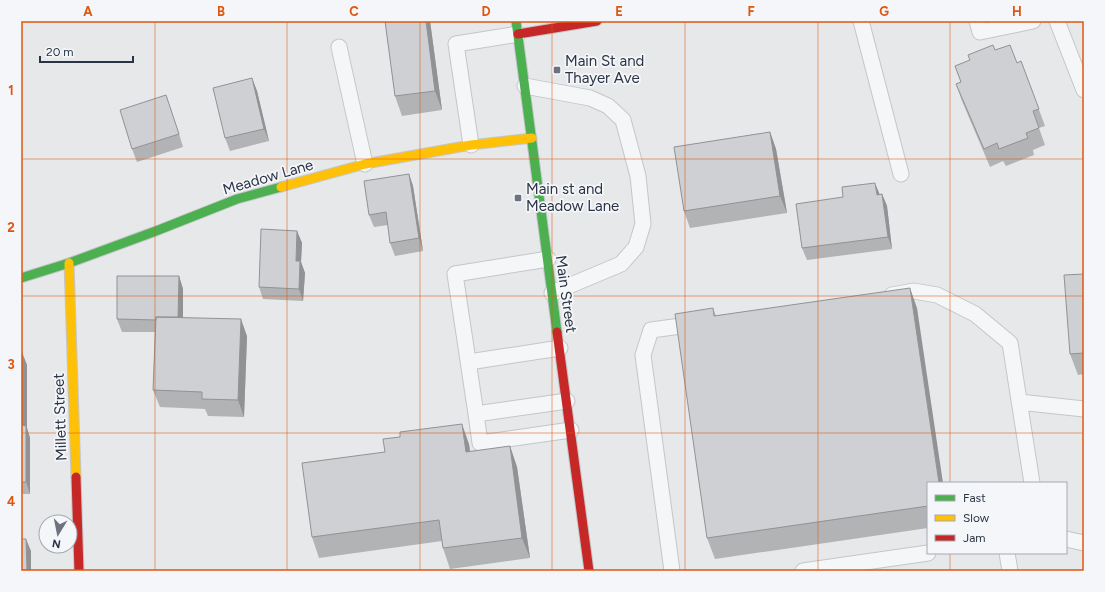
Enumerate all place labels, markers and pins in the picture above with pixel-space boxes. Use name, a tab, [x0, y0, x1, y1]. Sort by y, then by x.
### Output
place label: Main St and Thayer Ave	[565, 52, 644, 87]
marker: Main St and Thayer Ave	[552, 65, 562, 75]
place label: Main st and Meadow Lane	[526, 180, 619, 215]
marker: Main st and Meadow Lane	[513, 193, 523, 203]

